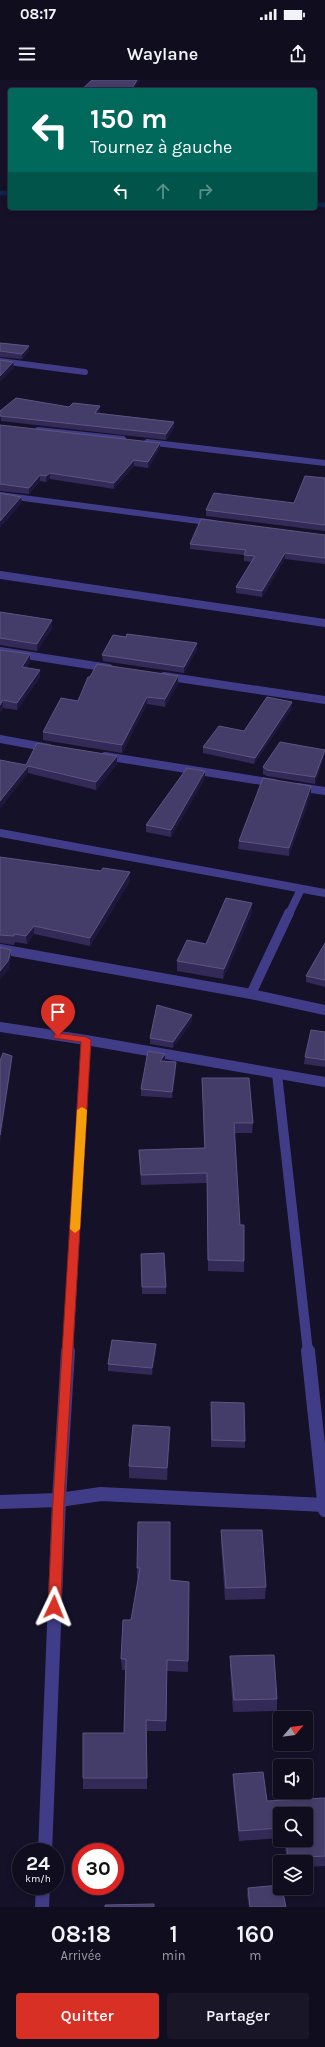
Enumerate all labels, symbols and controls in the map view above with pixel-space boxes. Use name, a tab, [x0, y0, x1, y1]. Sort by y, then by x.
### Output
text: 08:17	[20, 5, 56, 23]
icon: menu	[16, 43, 38, 65]
text: Waylane	[127, 43, 198, 65]
icon: share	[287, 43, 309, 65]
text: 150 m	[90, 102, 168, 135]
icon: left	[24, 104, 76, 156]
text: Tournez à gauche	[90, 136, 232, 158]
icon: left	[110, 180, 132, 202]
icon: ahead	[152, 180, 174, 202]
icon: right	[194, 180, 216, 202]
pin	[41, 995, 75, 1036]
icon: arrive	[47, 1001, 69, 1023]
position arrow	[33, 1586, 75, 1628]
north arrow	[273, 1711, 313, 1751]
map controls	[273, 1711, 313, 1895]
button: sound	[273, 1759, 313, 1799]
button: search	[273, 1807, 313, 1847]
speed limit sign: 30	[72, 1843, 124, 1895]
text: 24	[26, 1852, 50, 1875]
button: layers	[273, 1855, 313, 1895]
text: km/h	[25, 1873, 51, 1885]
text: 08:18	[51, 1920, 111, 1948]
text: 1	[170, 1920, 178, 1948]
text: 160	[236, 1920, 274, 1948]
text: Arrivée	[61, 1948, 101, 1963]
text: min	[162, 1948, 186, 1963]
text: m	[249, 1948, 261, 1963]
button: Quitter	[16, 1993, 159, 2039]
button: Partager	[167, 1993, 309, 2039]

